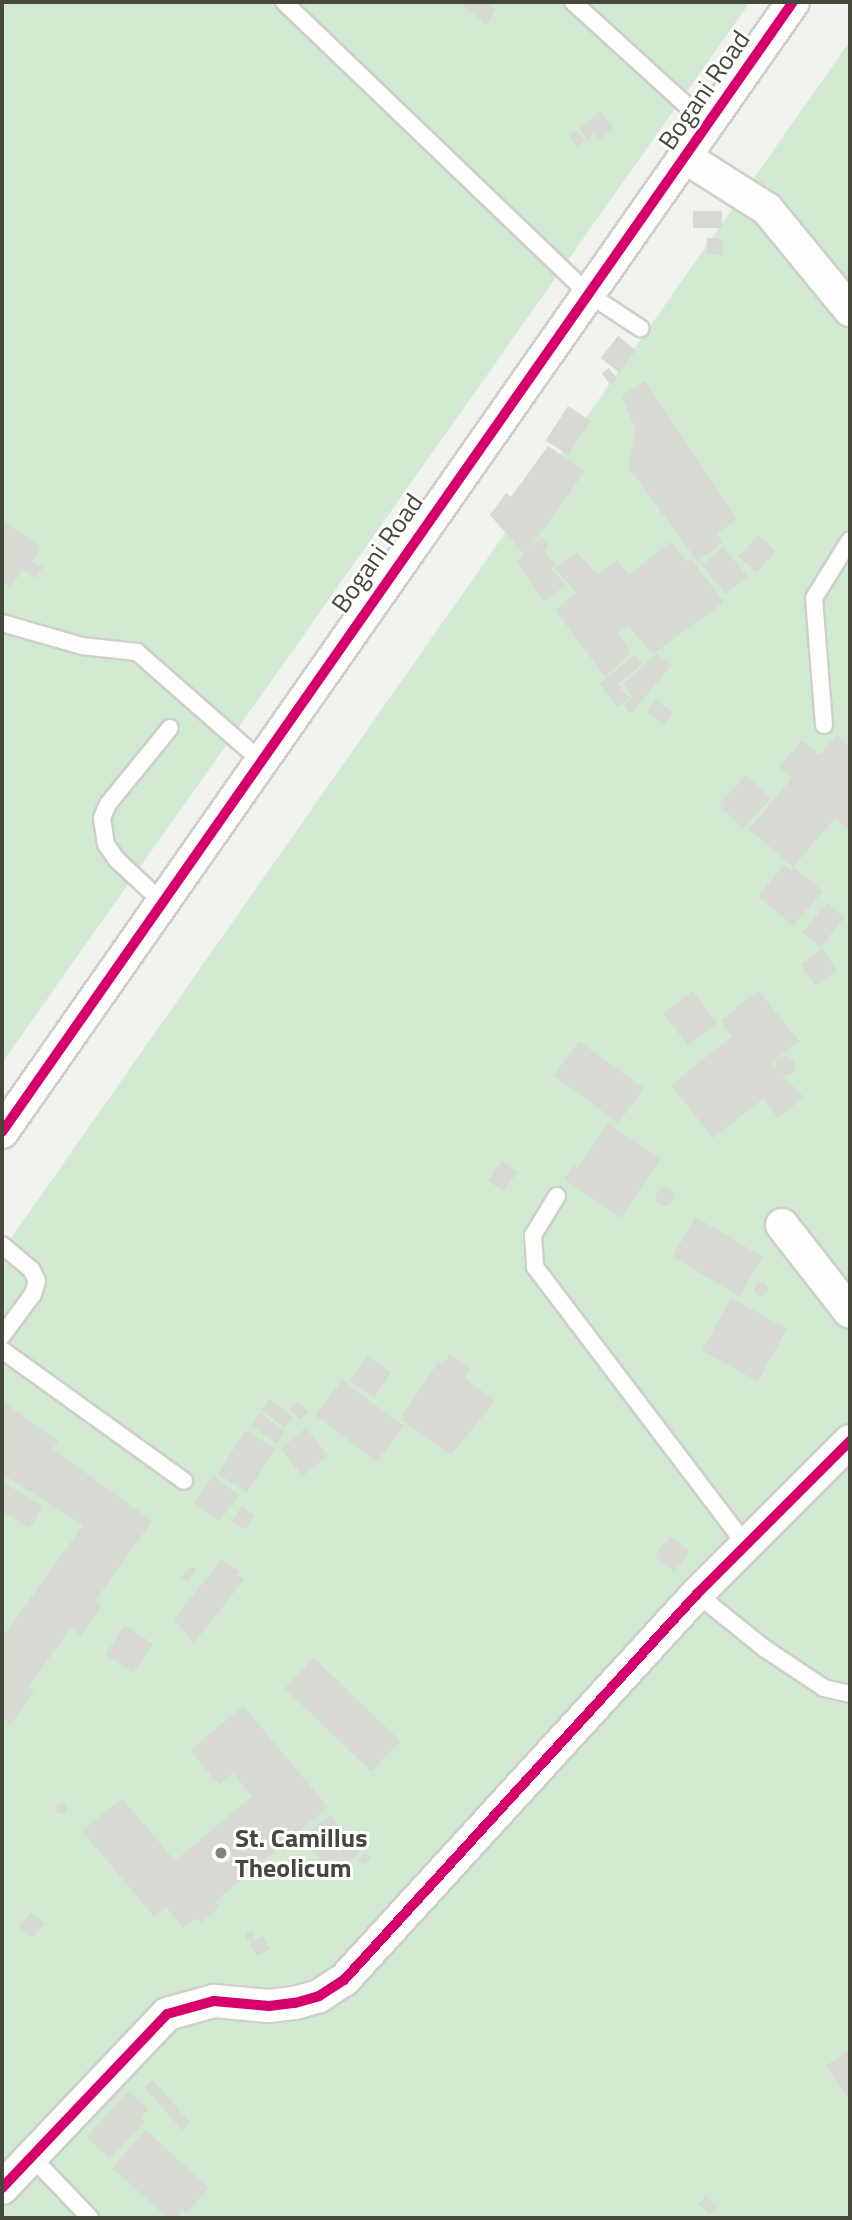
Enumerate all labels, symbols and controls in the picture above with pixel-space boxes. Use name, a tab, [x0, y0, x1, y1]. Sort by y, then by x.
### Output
street label: Bogani Road	[652, 25, 756, 155]
street label: Bogani Road	[325, 488, 429, 618]
place label: St. Camillus Theolicum	[235, 1822, 367, 1884]
marker: St. Camillus Theolicum	[213, 1845, 229, 1861]

